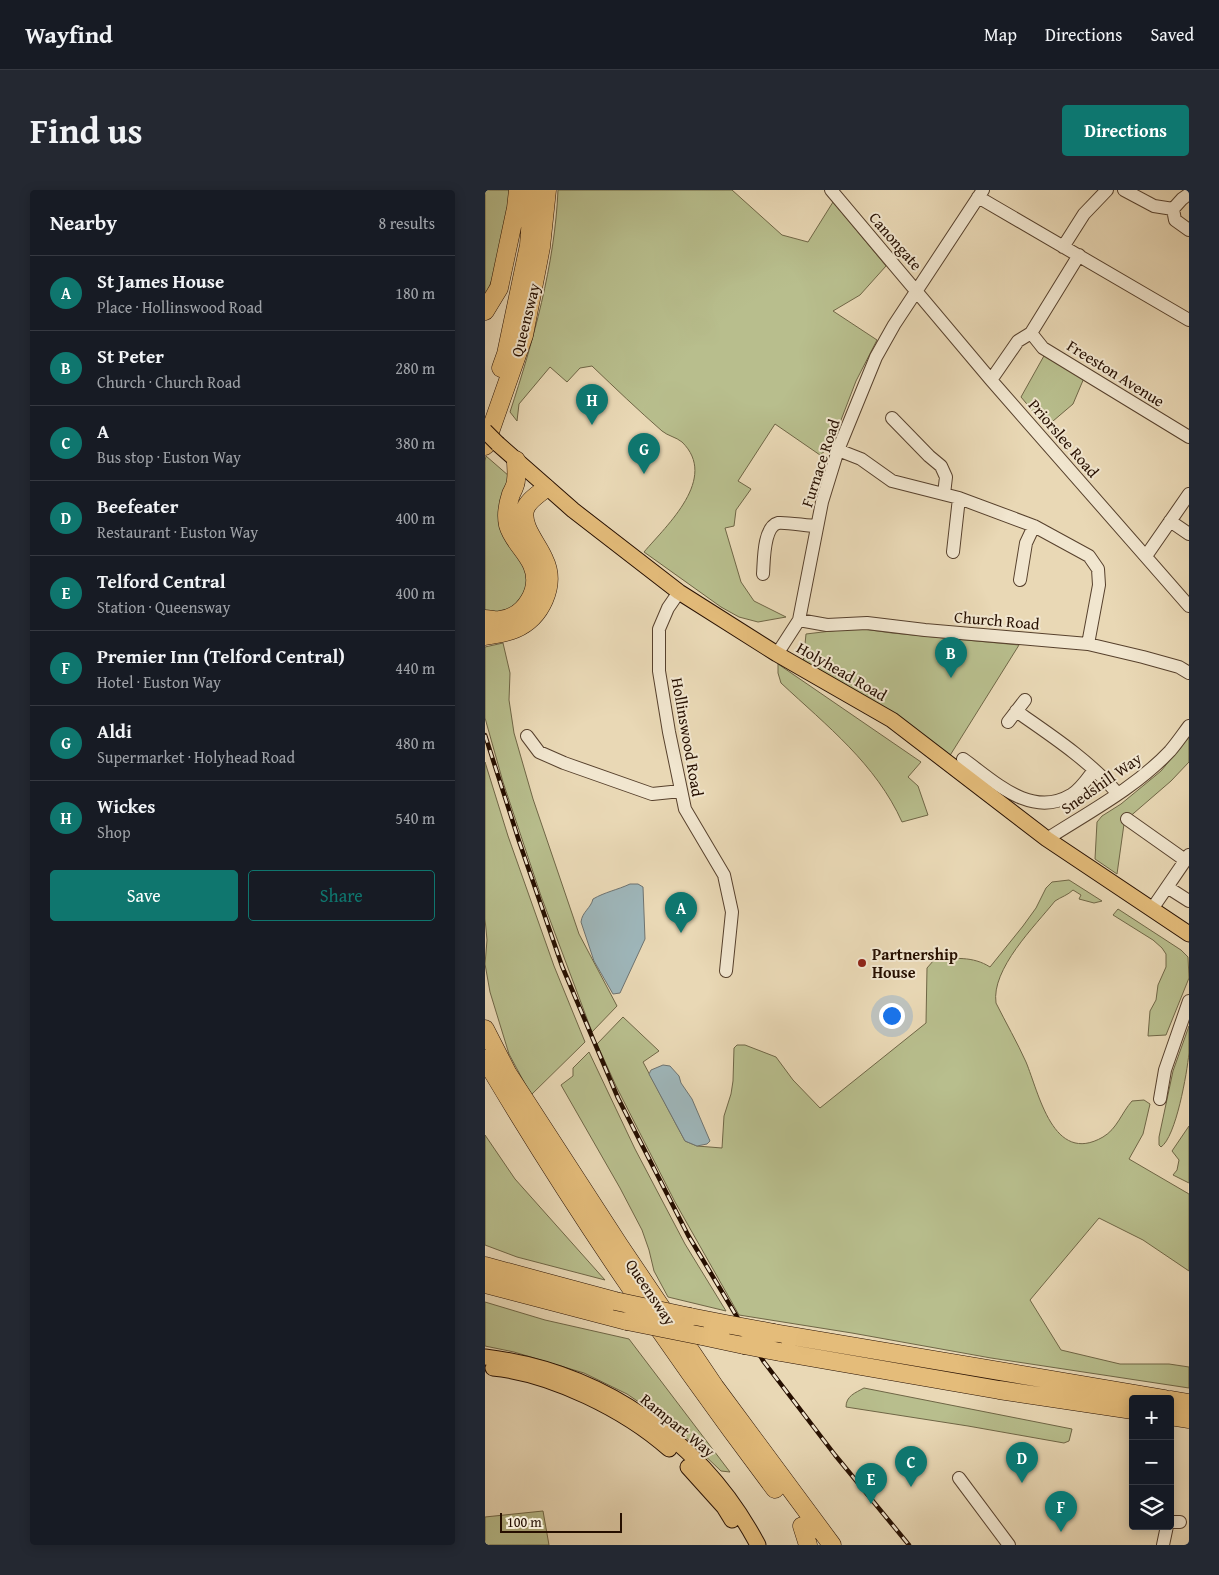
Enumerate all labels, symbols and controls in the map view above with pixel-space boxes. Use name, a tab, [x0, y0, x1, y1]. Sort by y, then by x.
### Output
text: Wayfind	[25, 17, 113, 52]
text: Map	[984, 21, 1017, 48]
text: Directions	[1045, 21, 1122, 48]
text: Saved	[1150, 21, 1194, 48]
text: Find us	[30, 105, 143, 156]
button: Directions	[1062, 105, 1189, 156]
street label: Canongate	[864, 206, 928, 276]
text: Nearby	[50, 207, 117, 238]
text: 8 results	[378, 211, 435, 235]
text: St James House	[97, 267, 224, 295]
street label: Queensway	[504, 280, 546, 359]
text: A	[61, 281, 71, 305]
text: 180 m	[395, 281, 435, 305]
text: Place · Hollinswood Road	[97, 295, 263, 319]
street label: Freeston Avenue	[1063, 333, 1169, 413]
text: St Peter	[97, 342, 164, 370]
text: B	[61, 356, 71, 380]
text: 280 m	[395, 356, 435, 380]
text: Church · Church Road	[97, 370, 241, 394]
pin: H	[576, 384, 608, 425]
street label: Priorslee Road	[1023, 393, 1105, 483]
street label: Furnace Road	[794, 415, 846, 510]
text: A	[97, 417, 109, 445]
text: C	[61, 431, 71, 455]
text: 380 m	[395, 431, 435, 455]
pin: G	[628, 433, 660, 474]
text: Bus stop · Euston Way	[97, 445, 241, 469]
text: Beefeater	[97, 492, 178, 520]
text: D	[61, 506, 71, 530]
text: 400 m	[395, 506, 435, 530]
text: Restaurant · Euston Way	[97, 520, 258, 544]
text: Telford Central	[97, 567, 226, 595]
text: E	[62, 581, 70, 605]
text: 400 m	[395, 581, 435, 605]
text: Station · Queensway	[97, 595, 230, 619]
street label: Church Road	[953, 604, 1041, 636]
street label: Holyhead Road	[792, 635, 892, 707]
pin: B	[935, 637, 967, 678]
text: Premier Inn (Telford Central)	[97, 642, 345, 670]
text: F	[62, 656, 70, 680]
text: 440 m	[395, 656, 435, 680]
text: Hotel · Euston Way	[97, 670, 221, 694]
street label: Hollinswood Road	[666, 676, 710, 799]
text: Aldi	[97, 717, 132, 745]
text: G	[61, 731, 71, 755]
text: 480 m	[395, 731, 435, 755]
text: Supermarket · Holyhead Road	[97, 745, 295, 769]
street label: Snedshill Way	[1056, 746, 1146, 820]
text: Wickes	[97, 792, 155, 820]
text: H	[60, 806, 72, 830]
text: 540 m	[395, 806, 435, 830]
text: Shop	[97, 820, 131, 844]
button: Save	[50, 870, 238, 921]
button: Share	[248, 870, 435, 921]
pin: A	[665, 892, 697, 933]
place label: Partnership House	[872, 942, 958, 984]
marker: Partnership House	[856, 957, 868, 969]
your location	[879, 1003, 905, 1029]
street label: Queensway	[620, 1254, 682, 1330]
street label: Rampart Way	[635, 1387, 721, 1463]
map controls	[1129, 1395, 1174, 1530]
button: +	[1129, 1395, 1174, 1440]
button: −	[1129, 1440, 1174, 1485]
pin: D	[1006, 1442, 1038, 1483]
pin: C	[895, 1446, 927, 1487]
pin: E	[855, 1463, 887, 1504]
button: layers	[1129, 1485, 1174, 1530]
pin: F	[1045, 1491, 1077, 1532]
scale bar	[500, 1510, 623, 1533]
text: 100 m	[507, 1512, 542, 1532]

